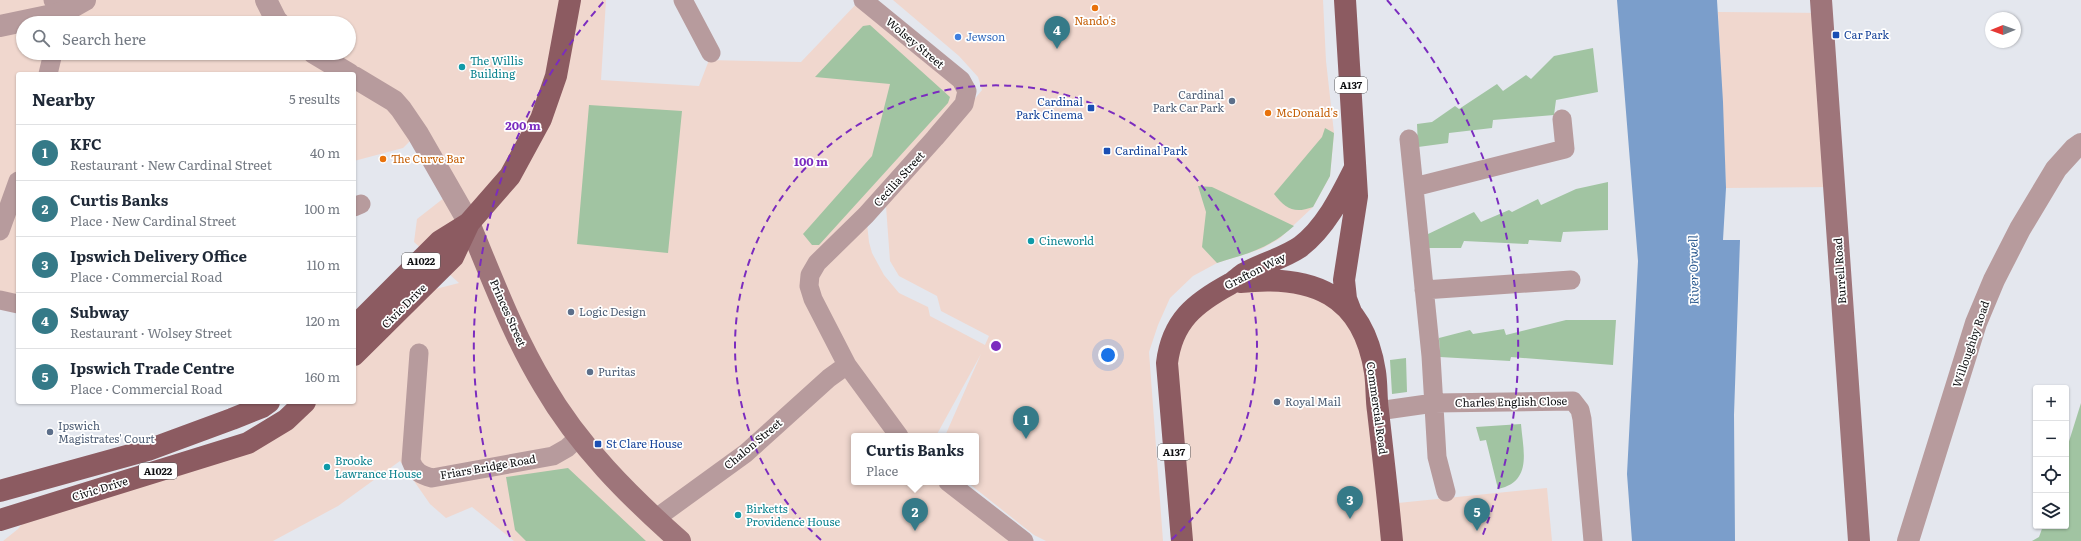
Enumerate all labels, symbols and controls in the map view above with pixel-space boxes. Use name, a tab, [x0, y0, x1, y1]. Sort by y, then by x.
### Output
marker: Nando's	[1090, 3, 1100, 13]
place label: Nando's	[1074, 12, 1116, 28]
north arrow	[1985, 12, 2021, 48]
street label: Wolsey Street	[883, 13, 949, 72]
search box	[16, 16, 356, 60]
pin: 4	[1044, 16, 1070, 49]
place label: Car Park	[1844, 26, 1889, 42]
icon: search	[30, 27, 52, 49]
text: Search here	[62, 27, 146, 50]
place label: Jewson	[966, 28, 1005, 44]
marker: Car Park	[1831, 30, 1841, 40]
marker: Jewson	[953, 32, 963, 42]
place label: The Willis Building	[470, 52, 523, 81]
marker: The Willis Building	[457, 62, 467, 72]
road number: A137	[1335, 77, 1367, 93]
text: Nearby	[32, 86, 95, 111]
place label: Cardinal Park Car Park	[1153, 86, 1224, 115]
text: 5 results	[289, 89, 340, 108]
place label: Cardinal Park Cinema	[1016, 93, 1083, 122]
marker: Cardinal Park Car Park	[1227, 96, 1237, 106]
marker: Cardinal Park Cinema	[1086, 103, 1096, 113]
place label: McDonald's	[1276, 104, 1338, 120]
marker: McDonald's	[1263, 108, 1273, 118]
text: 200 m	[505, 116, 541, 134]
text: KFC	[70, 132, 102, 155]
place label: Cardinal Park	[1115, 142, 1187, 158]
text: 1	[42, 143, 48, 162]
text: 40 m	[310, 143, 340, 162]
marker: Cardinal Park	[1102, 146, 1112, 156]
street label: Cecilia Street	[869, 147, 928, 210]
place label: The Curve Bar	[391, 150, 465, 166]
text: 100 m	[794, 152, 828, 170]
marker: The Curve Bar	[378, 154, 388, 164]
text: Restaurant · New Cardinal Street	[70, 155, 272, 174]
text: Curtis Banks	[70, 188, 168, 211]
text: 2	[42, 199, 48, 218]
text: 100 m	[304, 199, 340, 218]
text: Place · New Cardinal Street	[70, 211, 236, 230]
place label: Cineworld	[1039, 232, 1094, 248]
water label: River Orwell	[1683, 235, 1703, 305]
marker: Cineworld	[1026, 236, 1036, 246]
street label: Burrell Road	[1829, 237, 1849, 305]
text: Ipswich Delivery Office	[70, 244, 247, 267]
street label: Grafton Way	[1221, 248, 1289, 292]
road number: A1022	[402, 253, 440, 269]
text: 3	[41, 255, 49, 274]
text: 110 m	[307, 255, 340, 274]
text: Place · Commercial Road	[70, 267, 222, 286]
street label: Princes Street	[487, 276, 531, 349]
street label: Civic Drive	[377, 279, 430, 331]
street label: Willoughby Road	[1948, 298, 1992, 389]
text: Subway	[70, 300, 129, 323]
place label: Logic Design	[579, 303, 646, 319]
marker: Logic Design	[566, 307, 576, 317]
text: 4	[41, 311, 49, 330]
text: 120 m	[305, 311, 340, 330]
text: Restaurant · Wolsey Street	[70, 323, 232, 342]
centre of rings	[989, 339, 1003, 353]
your location	[1098, 345, 1118, 365]
text: Ipswich Trade Centre	[70, 356, 234, 379]
street label: Commercial Road	[1364, 360, 1392, 456]
place label: Puritas	[598, 363, 635, 379]
text: 5	[41, 367, 49, 386]
text: 160 m	[305, 367, 340, 386]
marker: Puritas	[585, 367, 595, 377]
text: Place · Commercial Road	[70, 379, 222, 398]
map controls	[2033, 385, 2069, 529]
button: +	[2033, 385, 2069, 421]
street label: Charles English Close	[1455, 392, 1567, 410]
place label: Royal Mail	[1285, 393, 1341, 409]
marker: Royal Mail	[1272, 397, 1282, 407]
pin: 1	[1013, 406, 1039, 439]
street label: Chalon Street	[720, 414, 785, 472]
place label: Ipswich Magistrates' Court	[58, 417, 155, 446]
button: −	[2033, 421, 2069, 457]
marker: Ipswich Magistrates' Court	[45, 427, 55, 437]
popup	[851, 433, 979, 485]
place label: St Clare House	[606, 435, 683, 451]
text: Curtis Banks	[866, 438, 964, 461]
marker: St Clare House	[593, 439, 603, 449]
road number: A137	[1158, 444, 1190, 460]
street label: Friars Bridge Road	[439, 450, 537, 482]
place label: Brooke Lawrance House	[335, 452, 422, 481]
button: locate	[2033, 457, 2069, 493]
text: Place	[866, 461, 898, 480]
marker: Brooke Lawrance House	[322, 462, 332, 472]
road number: A1022	[139, 463, 177, 479]
street label: Civic Drive	[70, 472, 130, 504]
pin: 3	[1337, 486, 1363, 519]
button: layers	[2033, 493, 2069, 529]
pin: 2	[902, 498, 928, 531]
pin: 5	[1464, 498, 1490, 531]
place label: Birketts Providence House	[746, 500, 840, 529]
marker: Birketts Providence House	[733, 510, 743, 520]

